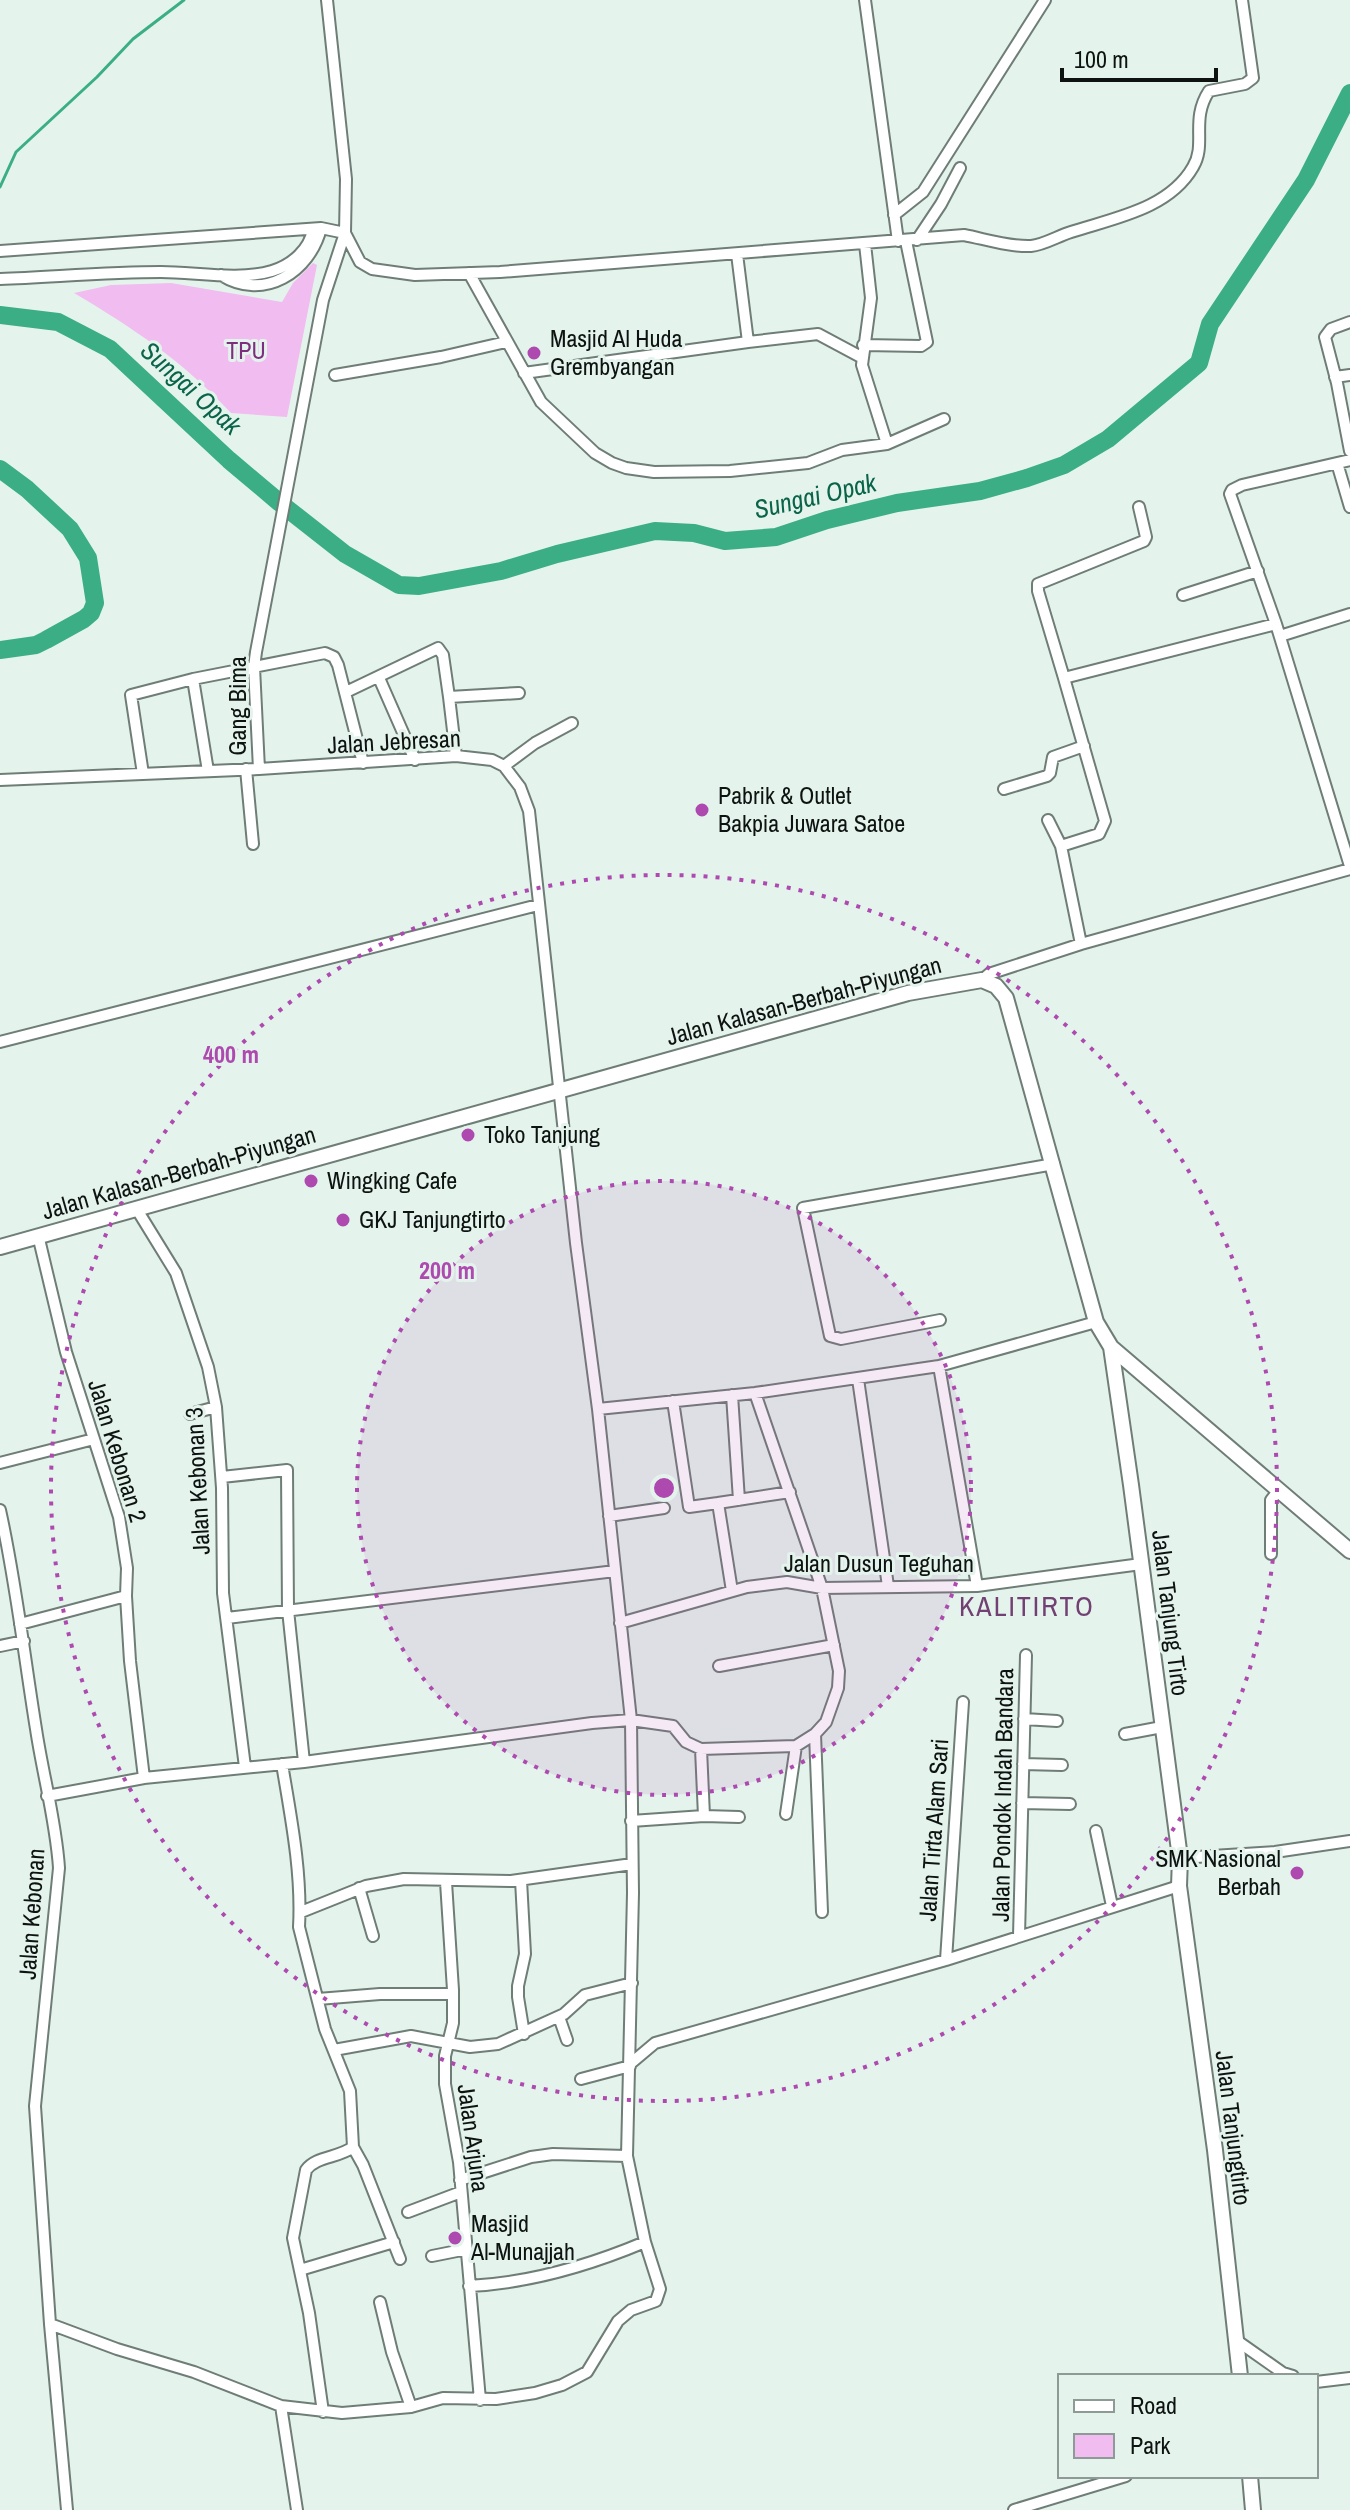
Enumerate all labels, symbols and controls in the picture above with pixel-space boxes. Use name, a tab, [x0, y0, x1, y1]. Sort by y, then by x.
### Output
scale bar	[1062, 32, 1216, 82]
text: 100 m	[1074, 43, 1129, 75]
place label: Masjid Al Huda Grembyangan	[550, 322, 682, 382]
water label: Sungai Opak	[133, 333, 250, 443]
park label: TPU	[226, 334, 266, 366]
marker: Masjid Al Huda Grembyangan	[525, 344, 543, 362]
water label: Sungai Opak	[750, 464, 881, 527]
street label: Gang Bima	[221, 656, 253, 756]
street label: Jalan Jebresan	[326, 722, 461, 760]
place label: Pabrik & Outlet Bakpia Juwara Satoe	[718, 779, 905, 839]
marker: Pabrik & Outlet Bakpia Juwara Satoe	[693, 801, 711, 819]
street label: Jalan Kalasan-Berbah-Piyungan	[663, 948, 945, 1052]
text: 400 m	[203, 1038, 259, 1070]
street label: Jalan Kalasan-Berbah-Piyungan	[38, 1118, 319, 1226]
place label: Toko Tanjung	[484, 1118, 600, 1150]
marker: Toko Tanjung	[459, 1126, 477, 1144]
place label: Wingking Cafe	[327, 1164, 457, 1196]
marker: Wingking Cafe	[302, 1172, 320, 1190]
place label: GKJ Tanjungtirto	[359, 1203, 506, 1235]
marker: GKJ Tanjungtirto	[334, 1211, 352, 1229]
text: 200 m	[419, 1254, 475, 1286]
street label: Jalan Kebonan 2	[81, 1375, 155, 1526]
street label: Jalan Kebonan 3	[177, 1406, 217, 1556]
centre of rings	[650, 1474, 678, 1502]
street label: Jalan Tanjung Tirto	[1145, 1528, 1197, 1698]
street label: Jalan Dusun Teguhan	[784, 1547, 974, 1579]
district label: KALITIRTO	[959, 1587, 1095, 1625]
street label: Jalan Pondok Indah Bandara	[984, 1668, 1020, 1922]
street label: Jalan Tirta Alam Sari	[911, 1738, 955, 1922]
place label: SMK Nasional Berbah	[1155, 1842, 1281, 1902]
street label: Jalan Kebonan	[10, 1847, 52, 1981]
marker: SMK Nasional Berbah	[1288, 1864, 1306, 1882]
street label: Jalan Tanjungtirto	[1209, 2049, 1259, 2207]
street label: Jalan Arjuna	[451, 2082, 497, 2194]
place label: Masjid Al-Munajjah	[470, 2207, 575, 2267]
marker: Masjid Al-Munajjah	[446, 2229, 464, 2247]
legend	[1058, 2374, 1318, 2478]
text: Road	[1130, 2389, 1177, 2421]
text: Park	[1130, 2429, 1171, 2461]

